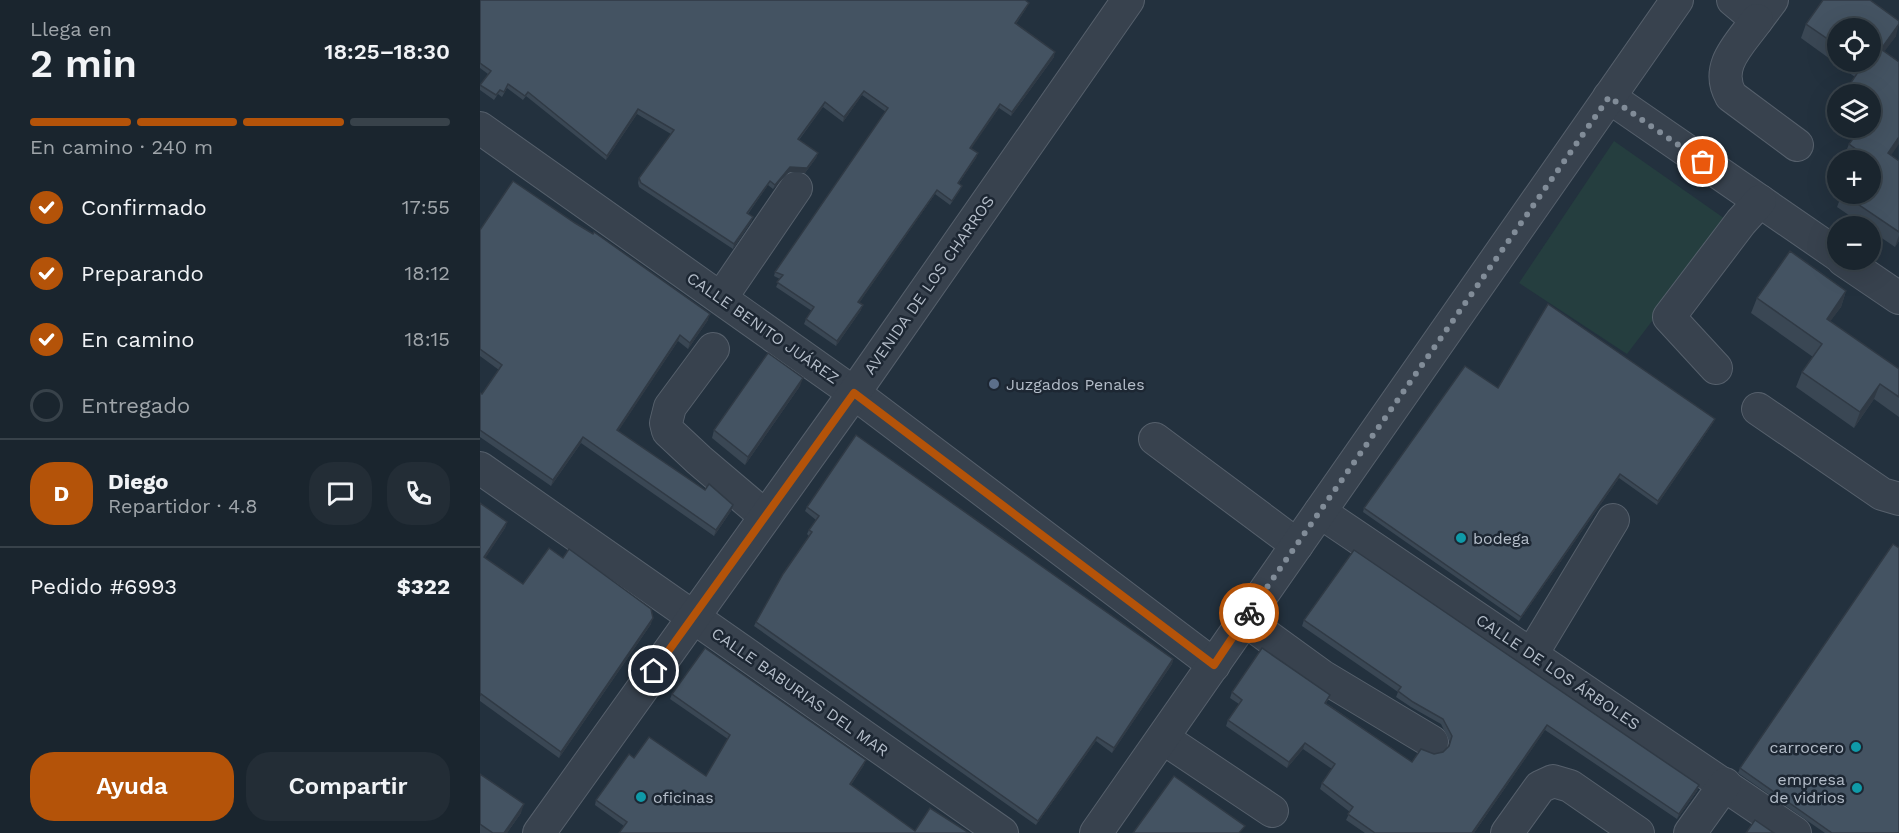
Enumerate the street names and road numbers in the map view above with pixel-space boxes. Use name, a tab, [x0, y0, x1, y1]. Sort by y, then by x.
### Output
street label: AVENIDA DE LOS CHARROS	[860, 192, 998, 378]
street label: CALLE BENITO JUÁREZ	[683, 268, 843, 388]
street label: CALLE DE LOS ÁRBOLES	[1473, 610, 1643, 734]
street label: CALLE BABURIAS DEL MAR	[708, 624, 892, 760]

